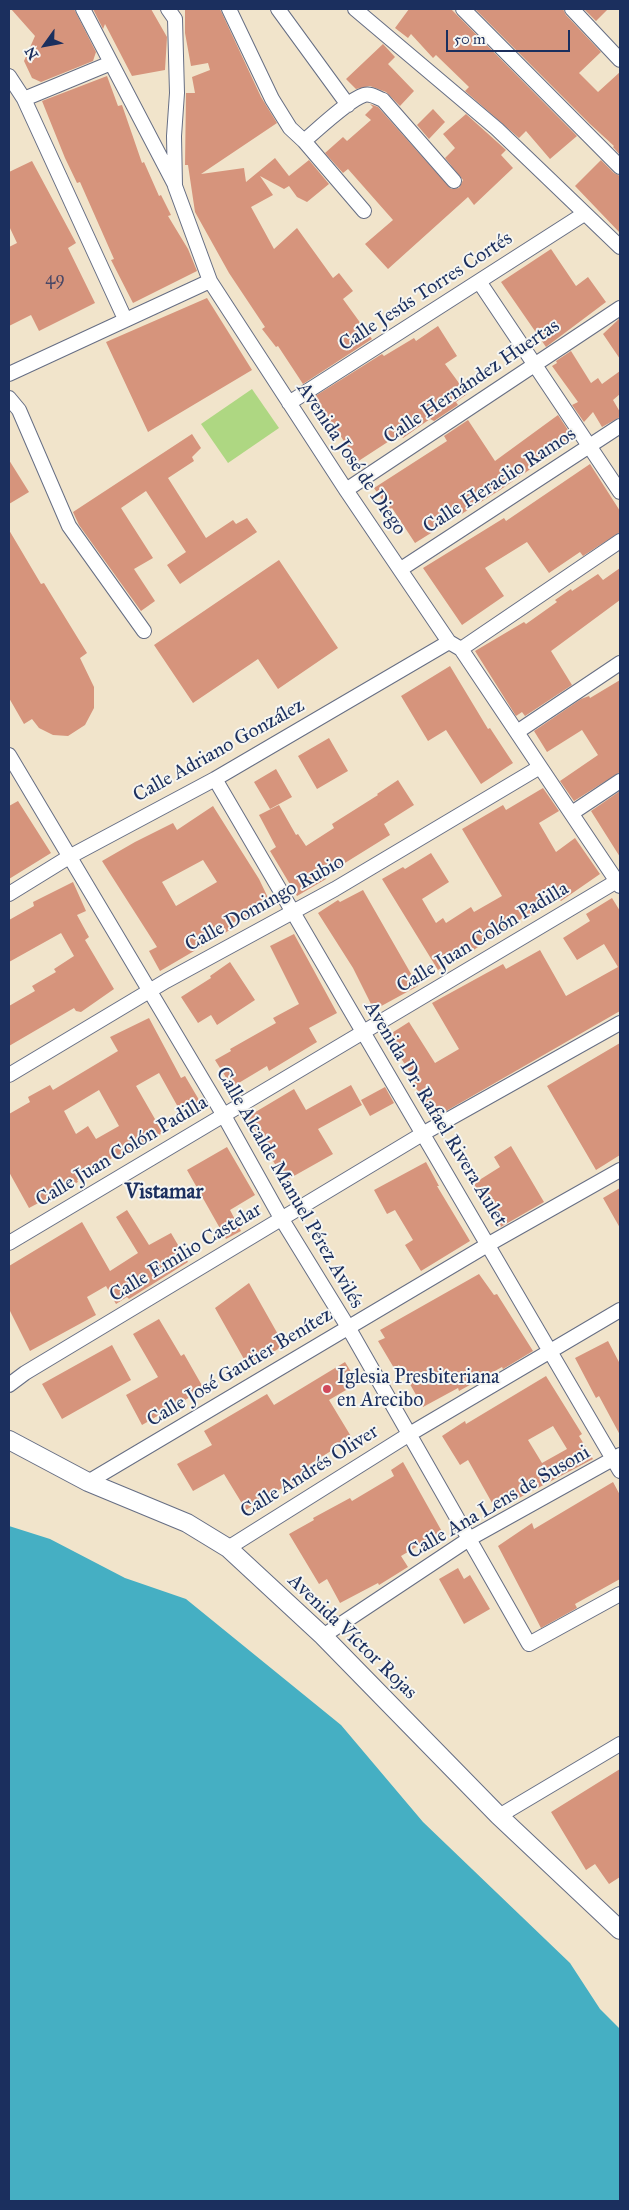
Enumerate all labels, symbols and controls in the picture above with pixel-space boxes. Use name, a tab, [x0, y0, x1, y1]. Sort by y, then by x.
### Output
north arrow	[20, 20, 70, 70]
scale bar	[449, 20, 573, 52]
text: 50 m	[454, 30, 486, 48]
text: N	[22, 44, 42, 63]
street label: Calle Jesús Torres Cortés	[335, 227, 517, 357]
house number: 49	[45, 269, 65, 291]
street label: Calle Hernández Huertas	[380, 314, 564, 450]
street label: Avenida José de Diego	[291, 378, 411, 540]
street label: Calle Heraclio Ramos	[419, 423, 581, 539]
street label: Calle Adriano González	[129, 694, 309, 808]
street label: Calle Domingo Rubio	[181, 850, 349, 958]
street label: Calle Juan Colón Padilla	[393, 877, 573, 999]
street label: Avenida Dr. Rafael Rivera Aulet	[358, 997, 512, 1231]
street label: Calle Alcalde Manuel Pérez Avilés	[210, 1063, 368, 1313]
street label: Calle Juan Colón Padilla	[32, 1091, 212, 1213]
district label: Vistamar	[125, 1180, 203, 1206]
street label: Calle Emilio Castelar	[105, 1198, 267, 1308]
street label: Calle José Gautier Benítez	[143, 1303, 337, 1433]
place label: Iglesia Presbiteriana en Arecibo	[337, 1366, 499, 1413]
marker: Iglesia Presbiteriana en Arecibo	[321, 1383, 333, 1395]
street label: Calle Andrés Oliver	[237, 1420, 383, 1524]
street label: Calle Ana Lens de Susoni	[403, 1441, 595, 1565]
street label: Avenida Víctor Rojas	[282, 1569, 422, 1705]

